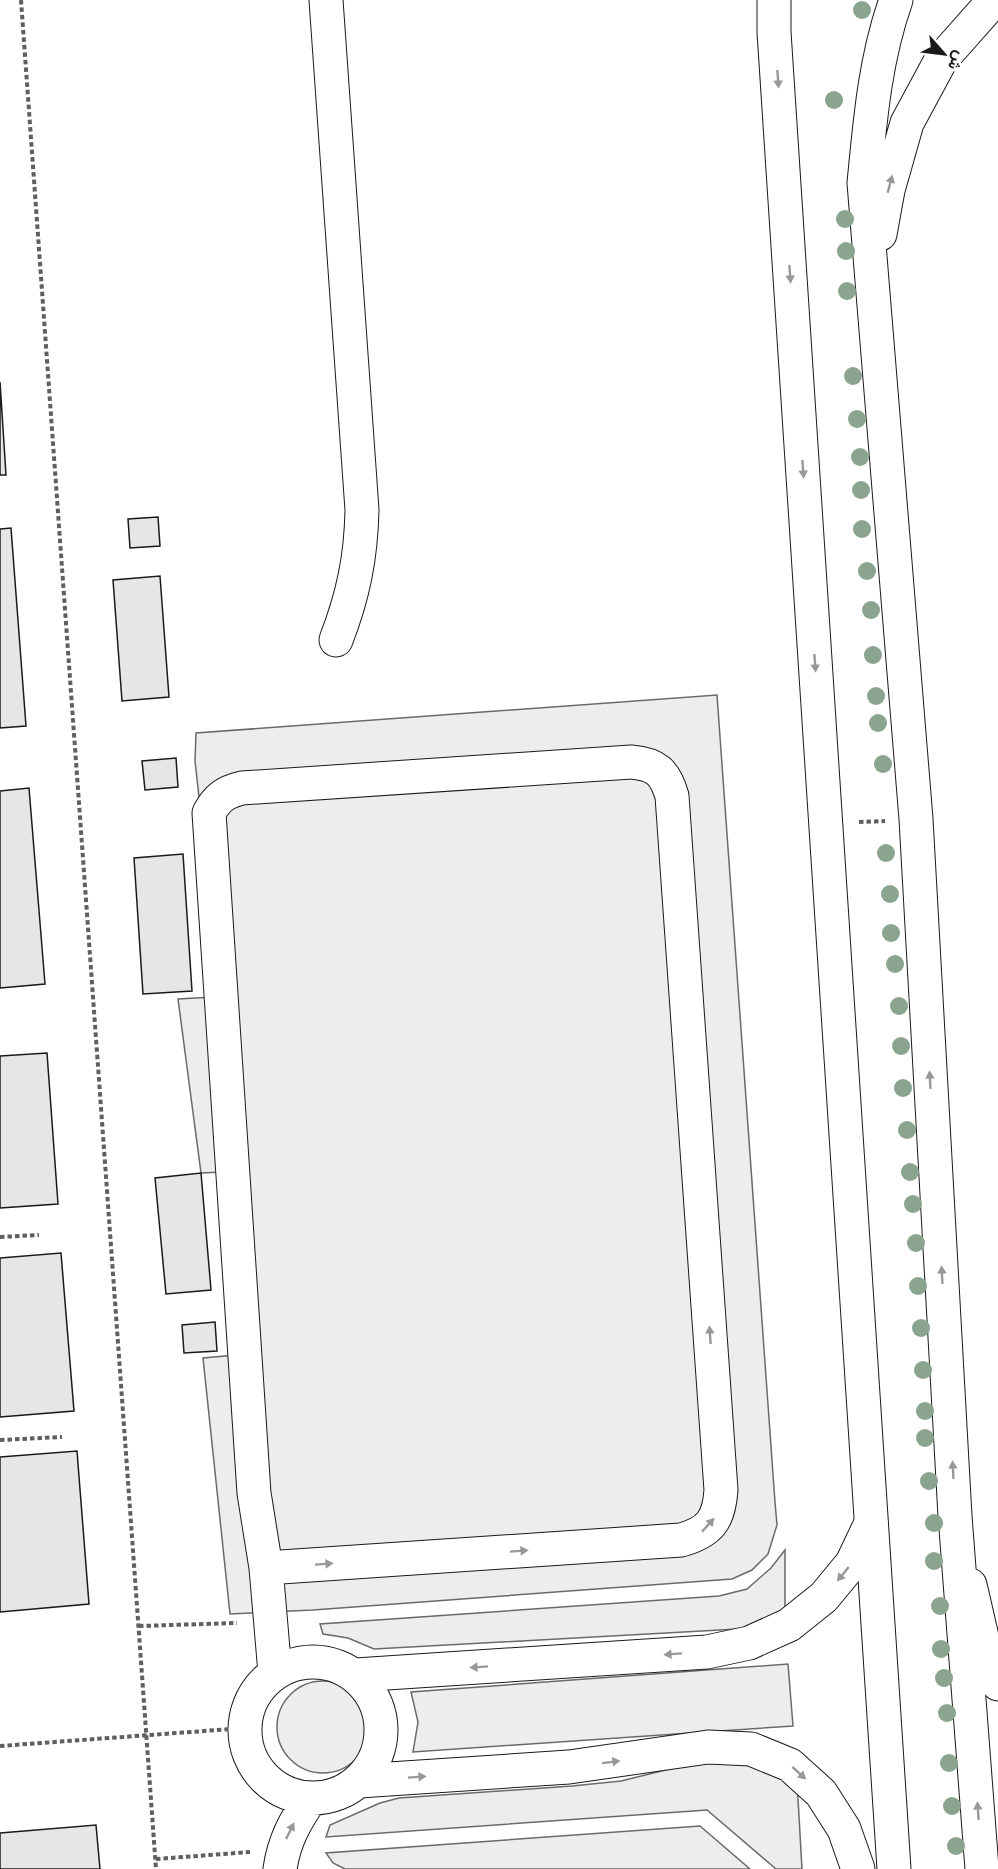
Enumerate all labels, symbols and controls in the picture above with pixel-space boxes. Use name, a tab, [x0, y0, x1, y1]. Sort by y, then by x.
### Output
north arrow	[914, 24, 974, 84]
text: ش	[944, 48, 971, 74]
one-way arrow	[773, 70, 782, 89]
one-way arrow	[886, 175, 895, 193]
one-way arrow	[785, 265, 795, 284]
one-way arrow	[798, 459, 807, 478]
one-way arrow	[811, 654, 820, 673]
one-way arrow	[926, 1071, 935, 1090]
one-way arrow	[937, 1265, 946, 1284]
one-way arrow	[705, 1325, 714, 1344]
one-way arrow	[948, 1460, 957, 1479]
one-way arrow	[701, 1518, 715, 1533]
one-way arrow	[509, 1546, 528, 1556]
one-way arrow	[315, 1560, 334, 1569]
one-way arrow	[837, 1567, 849, 1582]
one-way arrow	[664, 1650, 683, 1659]
one-way arrow	[469, 1662, 488, 1672]
one-way arrow	[602, 1757, 621, 1766]
one-way arrow	[791, 1766, 806, 1779]
one-way arrow	[408, 1772, 427, 1782]
one-way arrow	[973, 1801, 982, 1820]
one-way arrow	[286, 1823, 295, 1840]

